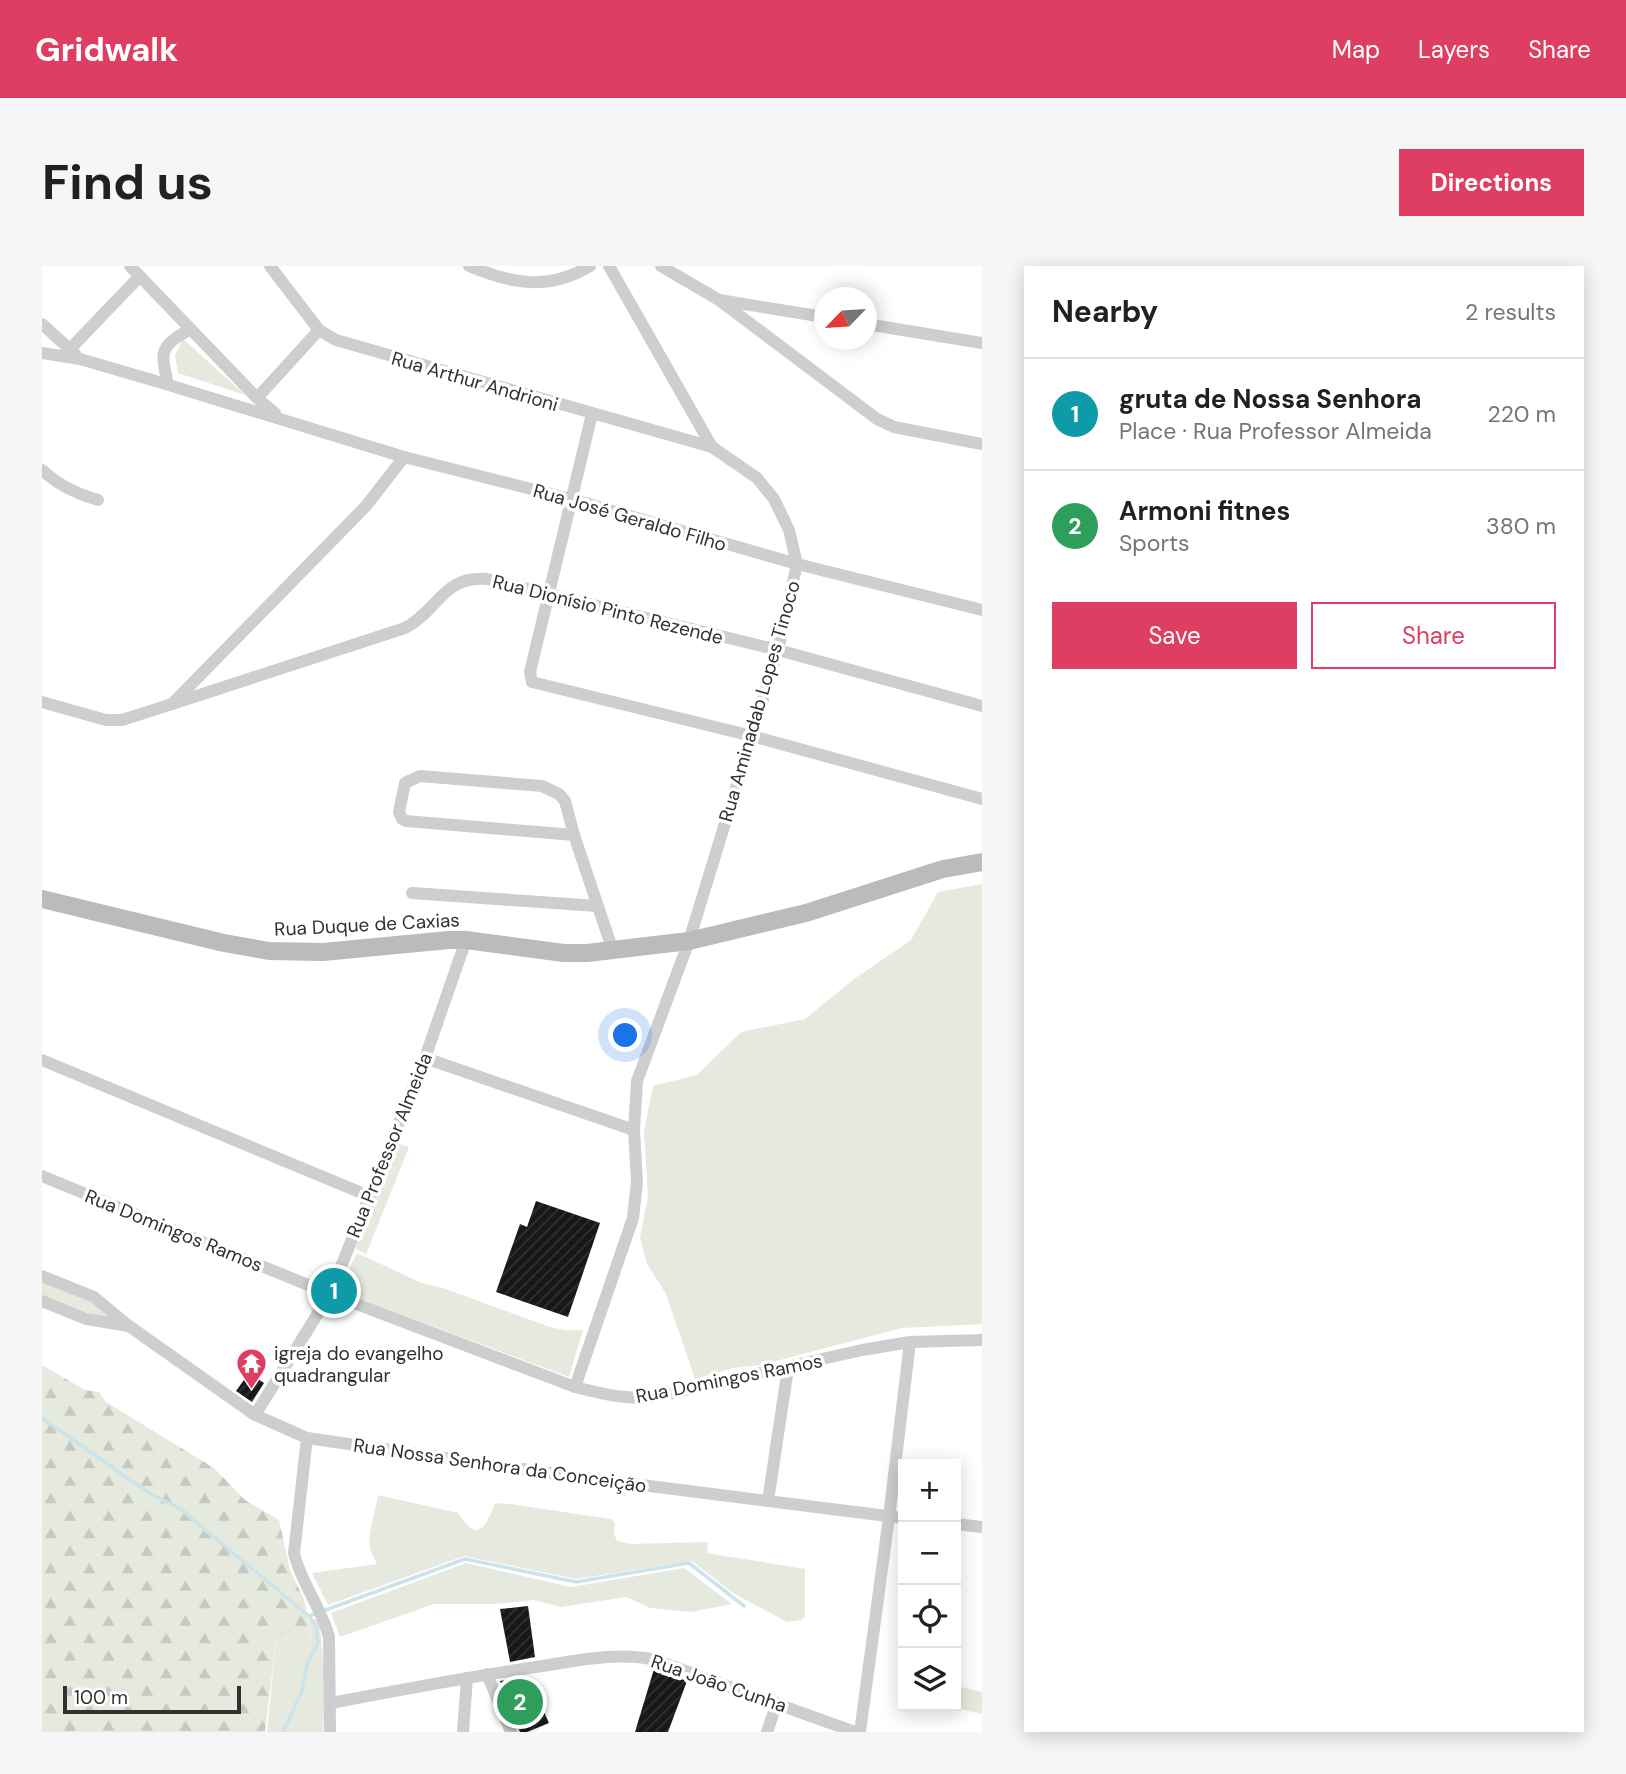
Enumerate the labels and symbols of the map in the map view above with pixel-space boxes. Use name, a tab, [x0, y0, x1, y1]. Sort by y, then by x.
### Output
north arrow	[814, 287, 877, 350]
street label: Rua Arthur Andrioni	[389, 346, 561, 417]
street label: Rua José Geraldo Filho	[530, 478, 729, 557]
street label: Rua Dionísio Pinto Rezende	[490, 569, 726, 650]
street label: Rua Aminadab Lopes Tinoco	[713, 578, 806, 825]
street label: Rua Duque de Caxias	[274, 907, 460, 942]
your location	[608, 1018, 642, 1052]
street label: Rua Professor Almeida	[341, 1049, 438, 1241]
street label: Rua Domingos Ramos	[81, 1183, 266, 1278]
pin: 1	[311, 1265, 357, 1317]
place label: igreja do evangelho quadrangular	[274, 1341, 444, 1388]
temple icon: igreja do evangelho quadrangular	[234, 1347, 268, 1391]
street label: Rua Domingos Ramos	[634, 1348, 824, 1409]
street label: Rua Nossa Senhora da Conceição	[352, 1433, 648, 1498]
street label: Rua João Cunha	[648, 1649, 790, 1718]
pin: 2	[497, 1676, 543, 1728]
scale bar	[63, 1683, 242, 1715]

